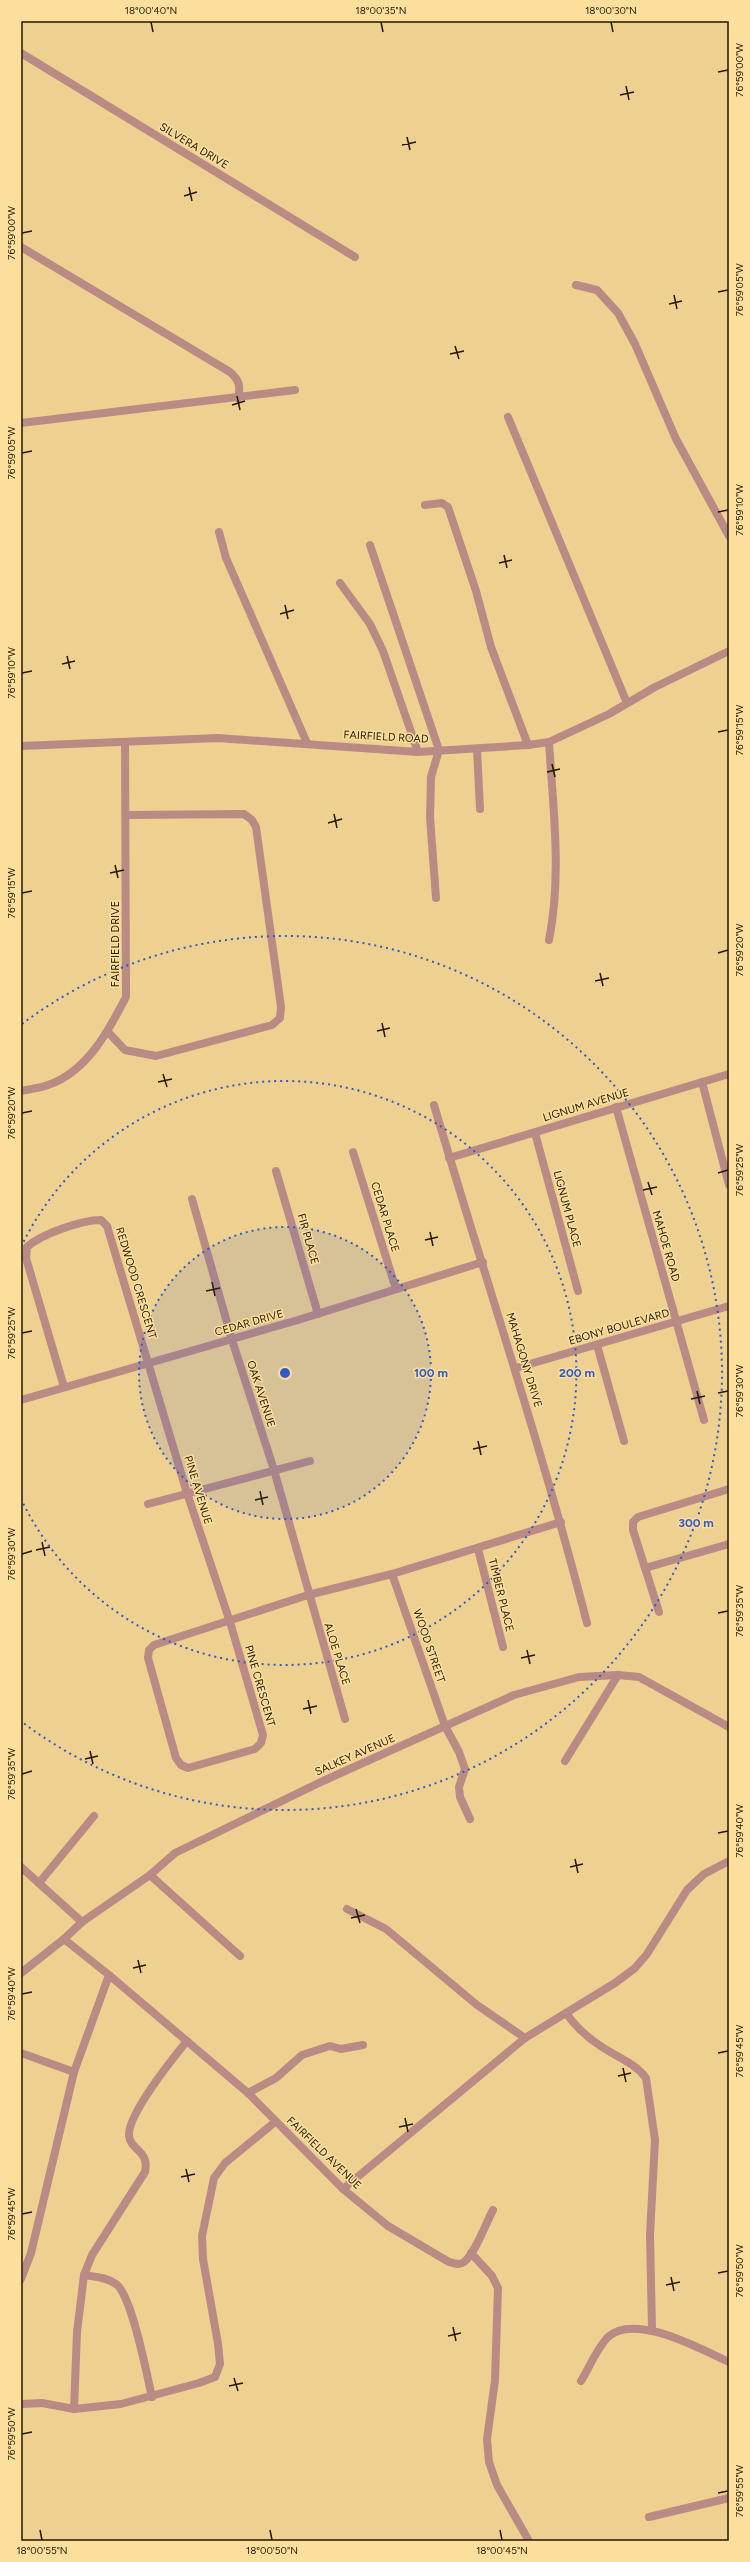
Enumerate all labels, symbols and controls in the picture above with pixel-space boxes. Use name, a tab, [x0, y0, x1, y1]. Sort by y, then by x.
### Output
text: 18°00'40"N	[125, 4, 177, 17]
text: 18°00'35"N	[356, 4, 406, 17]
text: 18°00'30"N	[585, 4, 637, 17]
text: 76°59'00"W	[733, 43, 746, 97]
street label: SILVERA DRIVE	[157, 120, 231, 172]
text: 76°59'00"W	[5, 206, 18, 260]
text: 76°59'05"W	[733, 263, 746, 317]
text: 76°59'05"W	[5, 426, 18, 480]
text: 76°59'10"W	[733, 484, 746, 536]
text: 76°59'10"W	[5, 647, 18, 699]
text: 76°59'15"W	[733, 704, 746, 755]
street label: FAIRFIELD ROAD	[343, 728, 429, 746]
text: 76°59'15"W	[5, 867, 18, 918]
street label: FAIRFIELD DRIVE	[109, 901, 122, 987]
text: 76°59'20"W	[733, 923, 746, 976]
text: 76°59'20"W	[5, 1086, 18, 1139]
street label: LIGNUM AVENUE	[541, 1086, 631, 1124]
text: 76°59'25"W	[733, 1143, 746, 1196]
street label: LIGNUM PLACE	[550, 1169, 584, 1249]
street label: CEDAR PLACE	[368, 1180, 402, 1254]
street label: MAHOE ROAD	[650, 1209, 682, 1283]
street label: FIR PLACE	[295, 1212, 321, 1266]
street label: REDWOOD CRESCENT	[113, 1226, 159, 1340]
text: 76°59'25"W	[5, 1306, 18, 1359]
street label: EBONY BOULEVARD	[567, 1306, 671, 1348]
street label: CEDAR DRIVE	[213, 1307, 285, 1339]
street label: MAHAGONY DRIVE	[503, 1311, 545, 1409]
street label: OAK AVENUE	[244, 1359, 278, 1429]
text: 76°59'30"W	[733, 1364, 746, 1417]
centre of rings	[278, 1366, 292, 1380]
text: 100 m	[414, 1366, 448, 1380]
text: 200 m	[559, 1366, 595, 1380]
street label: PINE AVENUE	[181, 1454, 215, 1526]
text: 300 m	[678, 1516, 714, 1530]
text: 76°59'30"W	[5, 1527, 18, 1580]
street label: TIMBER PLACE	[486, 1557, 516, 1633]
text: 76°59'35"W	[733, 1585, 746, 1637]
street label: WOOD STREET	[410, 1608, 448, 1684]
street label: ALOE PLACE	[321, 1621, 353, 1687]
street label: PINE CRESCENT	[242, 1644, 278, 1728]
street label: SALKEY AVENUE	[313, 1731, 397, 1779]
text: 76°59'35"W	[5, 1748, 18, 1800]
text: 76°59'40"W	[733, 1804, 746, 1858]
text: 76°59'40"W	[5, 1967, 18, 2021]
text: 76°59'45"W	[733, 2024, 746, 2077]
street label: FAIRFIELD AVENUE	[284, 2114, 364, 2192]
text: 76°59'45"W	[5, 2187, 18, 2240]
text: 76°59'50"W	[733, 2244, 746, 2298]
text: 76°59'50"W	[5, 2407, 18, 2461]
text: 76°59'55"W	[733, 2464, 746, 2517]
text: 18°00'55"N	[16, 2544, 68, 2557]
text: 18°00'50"N	[246, 2544, 298, 2557]
text: 18°00'45"N	[476, 2544, 528, 2557]

